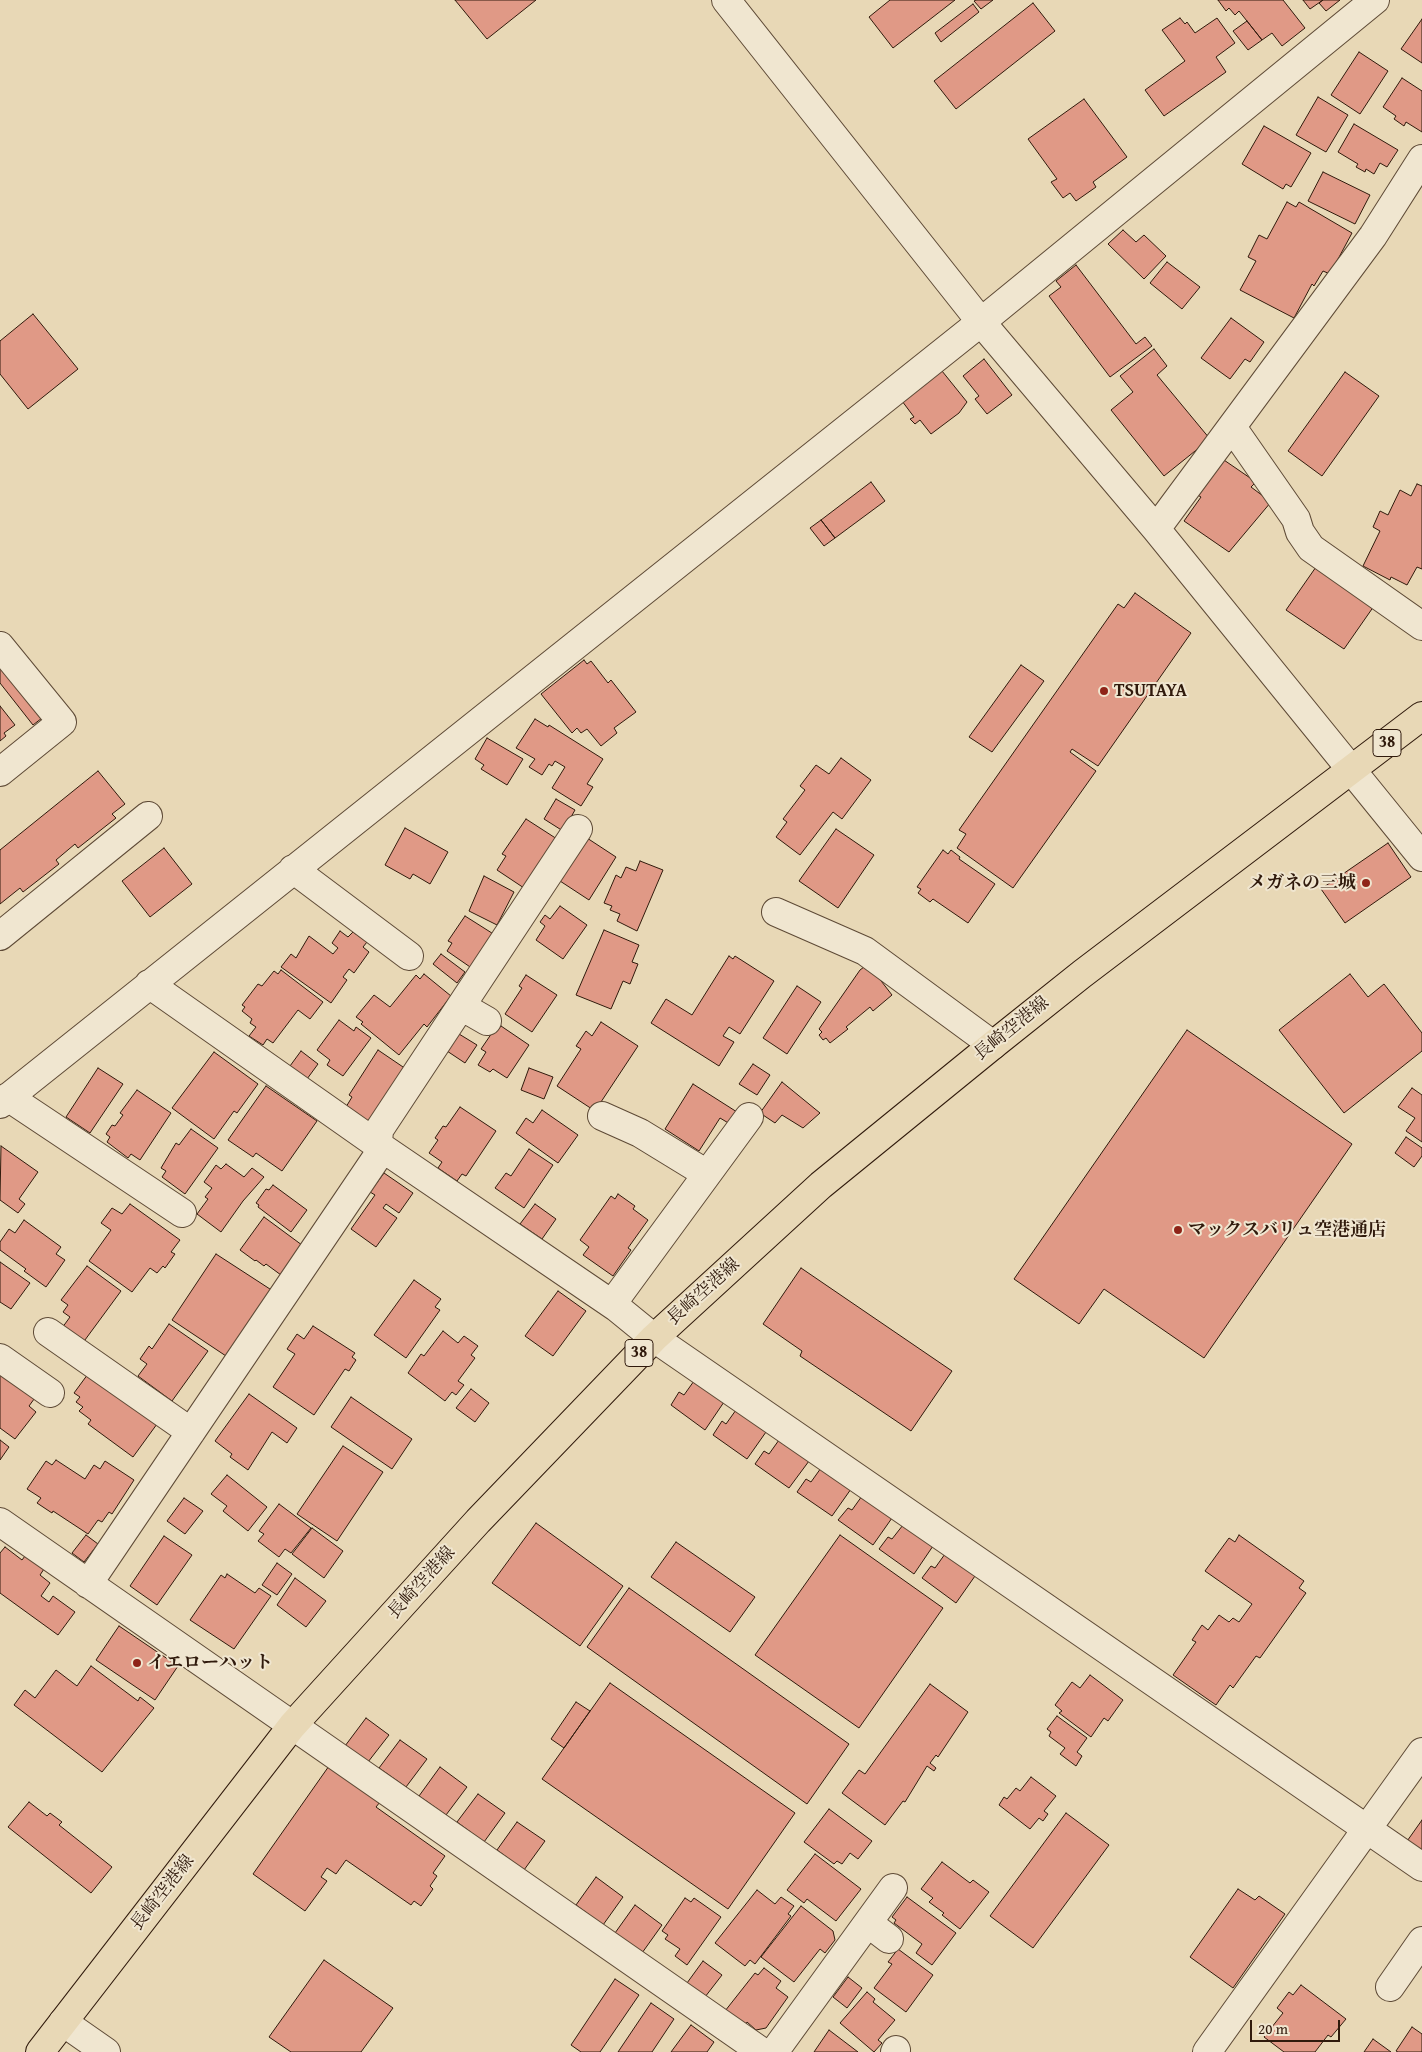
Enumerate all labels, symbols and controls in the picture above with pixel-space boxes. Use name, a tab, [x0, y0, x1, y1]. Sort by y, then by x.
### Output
place label: TSUTAYA	[1114, 680, 1187, 702]
marker: TSUTAYA	[1098, 685, 1110, 697]
road number: 38	[1373, 730, 1401, 756]
place label: メガネの三城	[1248, 872, 1356, 894]
marker: メガネの三城	[1360, 877, 1372, 889]
street label: 長崎空港線	[970, 992, 1054, 1066]
place label: マックスバリュ空港通店	[1188, 1219, 1386, 1241]
marker: マックスバリュ空港通店	[1172, 1224, 1184, 1236]
street label: 長崎空港線	[663, 1254, 745, 1330]
road number: 38	[625, 1340, 653, 1366]
street label: 長崎空港線	[384, 1542, 460, 1624]
place label: イエローハット	[147, 1652, 273, 1674]
marker: イエローハット	[131, 1657, 143, 1669]
street label: 長崎空港線	[127, 1851, 199, 1935]
scale bar	[1252, 2010, 1342, 2042]
text: 20 m	[1258, 2018, 1288, 2039]

